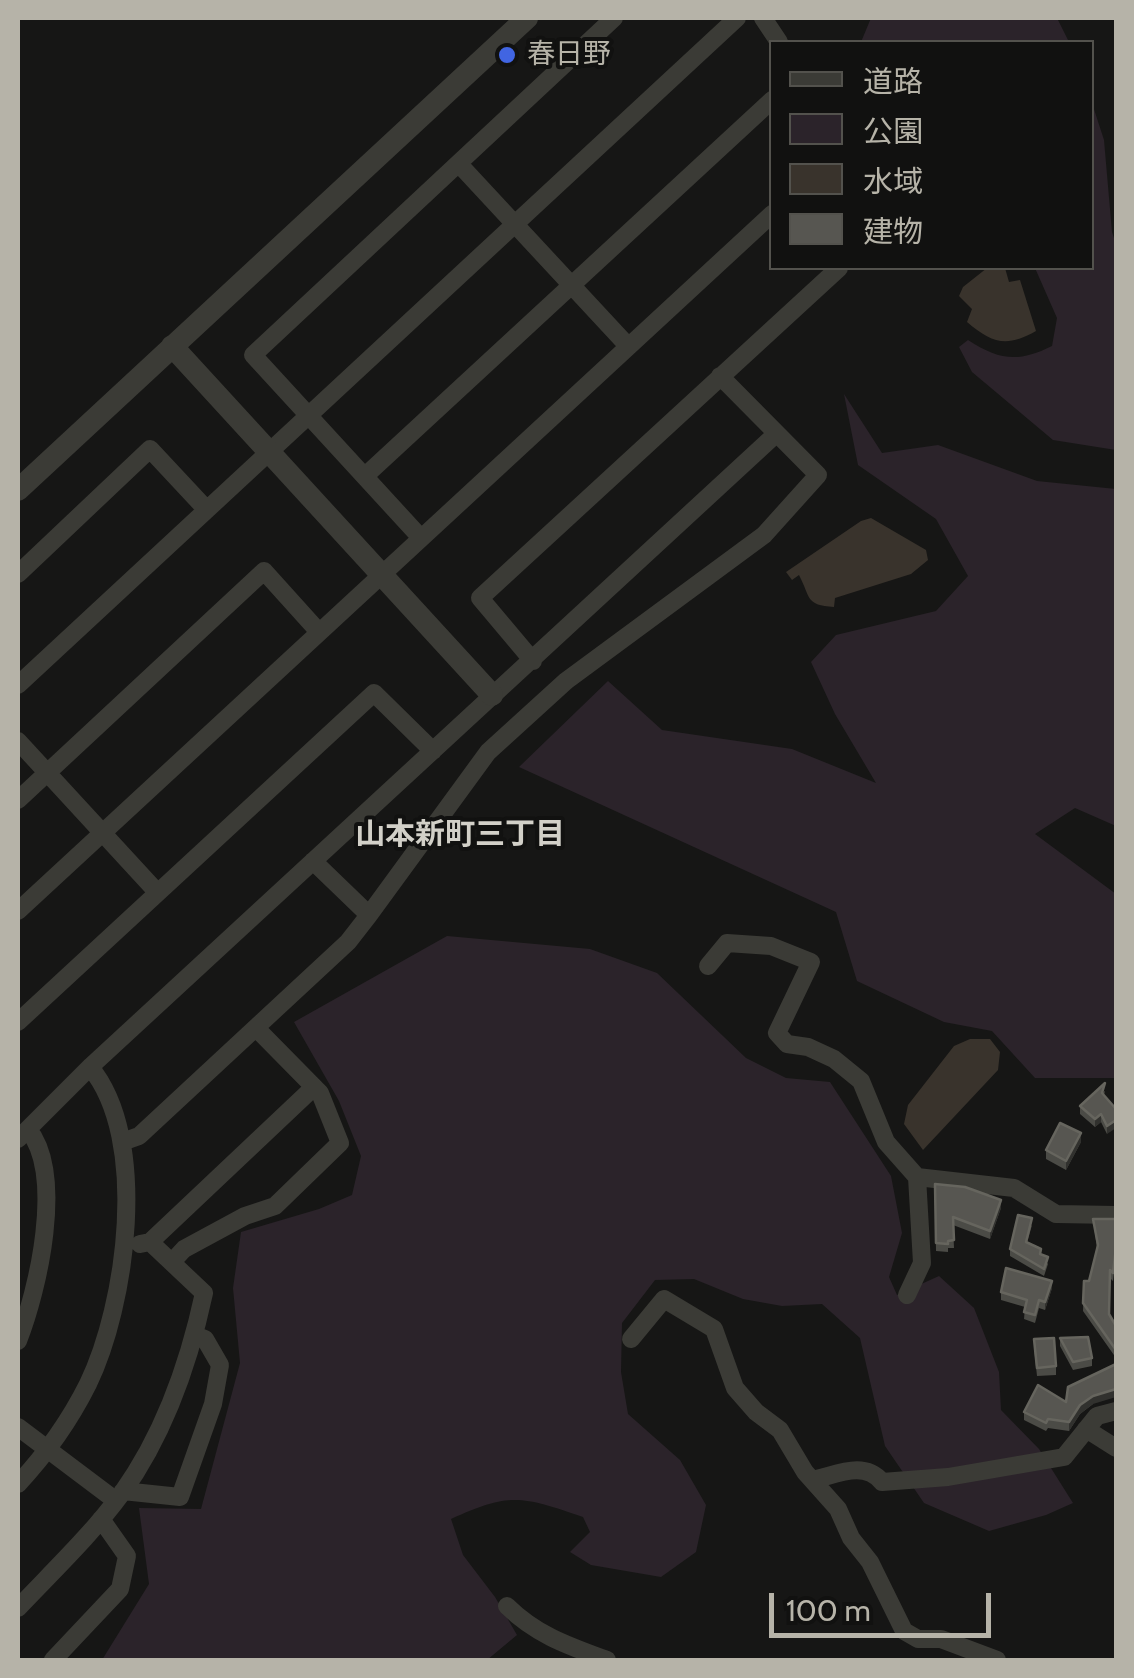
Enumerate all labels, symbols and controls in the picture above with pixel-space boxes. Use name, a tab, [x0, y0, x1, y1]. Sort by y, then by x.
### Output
place label: 春日野	[527, 38, 611, 72]
legend	[769, 40, 1094, 270]
marker: 春日野	[496, 44, 518, 66]
text: 道路	[863, 63, 923, 100]
text: 公園	[863, 113, 923, 150]
text: 水域	[863, 163, 923, 200]
text: 建物	[863, 213, 923, 250]
district label: 山本新町三丁目	[355, 817, 565, 853]
scale bar	[774, 1573, 996, 1635]
text: 100 m	[786, 1592, 871, 1629]

